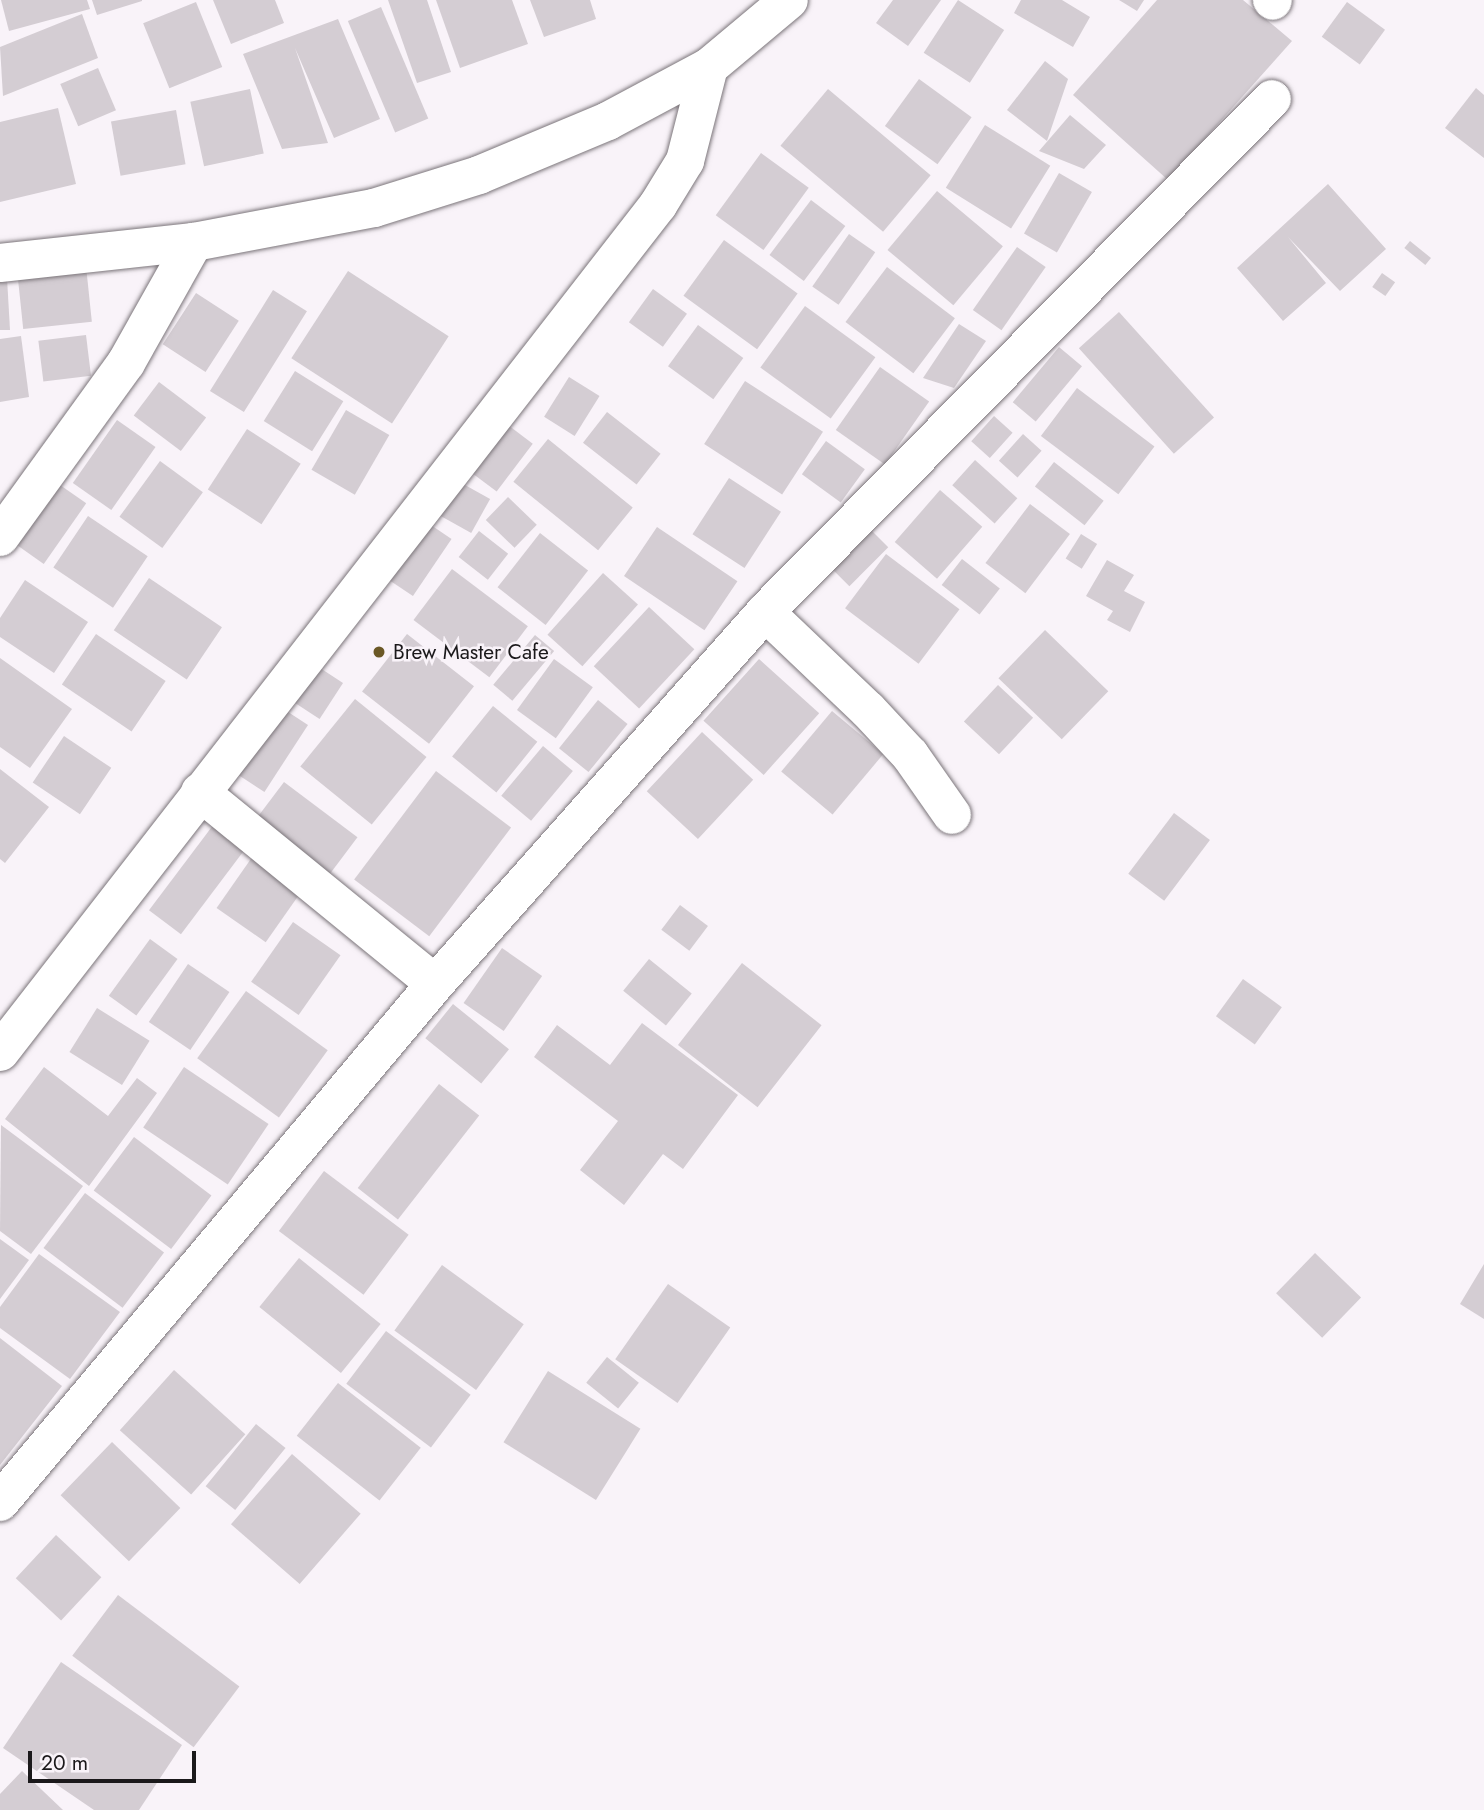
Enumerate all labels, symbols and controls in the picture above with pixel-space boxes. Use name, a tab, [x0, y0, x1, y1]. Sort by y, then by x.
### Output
place label: Brew Master Cafe	[393, 639, 549, 665]
marker: Brew Master Cafe	[371, 644, 387, 660]
scale bar	[32, 1736, 200, 1780]
text: 20 m	[41, 1748, 88, 1778]

